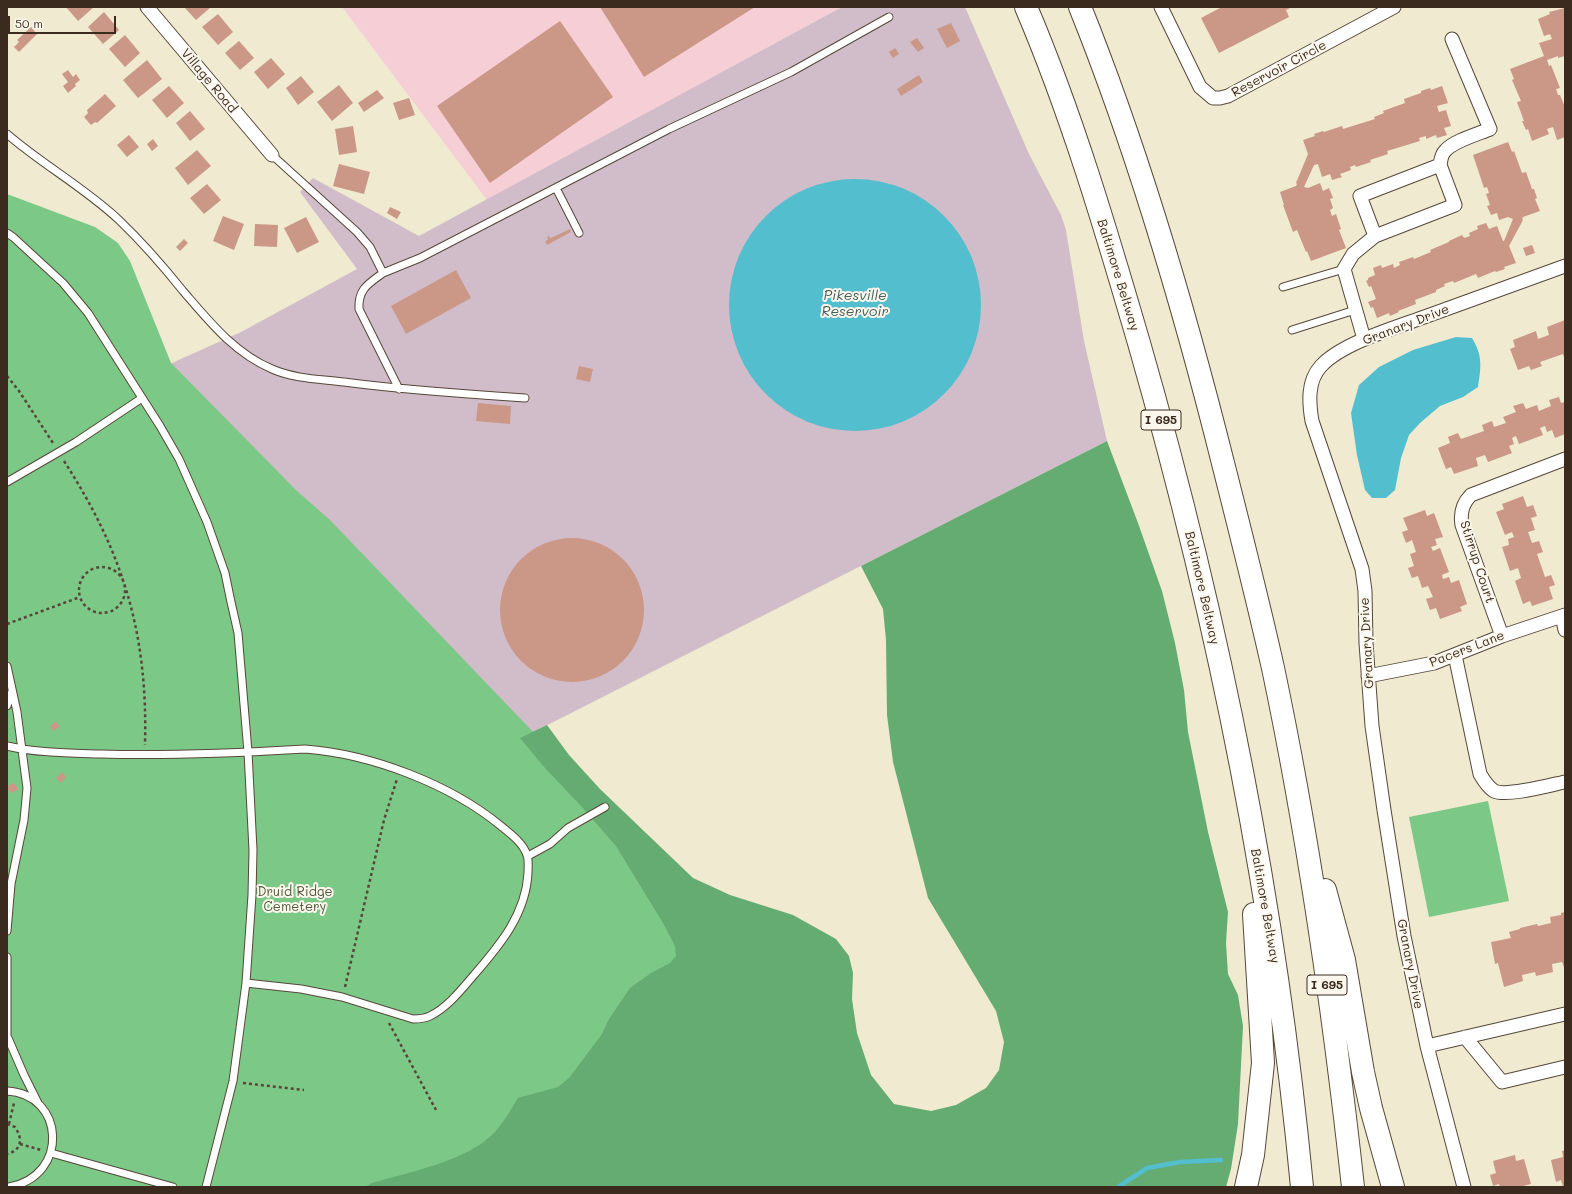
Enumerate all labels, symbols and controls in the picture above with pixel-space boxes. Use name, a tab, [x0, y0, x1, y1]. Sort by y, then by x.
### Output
scale bar	[10, 8, 118, 34]
text: 50 m	[15, 15, 43, 31]
street label: Reservoir Circle	[1229, 37, 1329, 101]
street label: Village Road	[178, 46, 240, 116]
street label: Baltimore Beltway	[1094, 217, 1142, 333]
water label: Pikesville Reservoir	[821, 288, 889, 320]
street label: Granary Drive	[1361, 301, 1451, 349]
road number: I 695	[1141, 410, 1181, 430]
street label: Stirrup Court	[1456, 519, 1498, 605]
street label: Baltimore Beltway	[1181, 530, 1223, 646]
street label: Granary Drive	[1357, 597, 1377, 689]
street label: Pacers Lane	[1427, 628, 1507, 670]
street label: Baltimore Beltway	[1247, 848, 1283, 964]
park label: Druid Ridge Cemetery	[257, 884, 333, 915]
street label: Granary Drive	[1394, 918, 1426, 1010]
road number: I 695	[1307, 975, 1347, 995]

